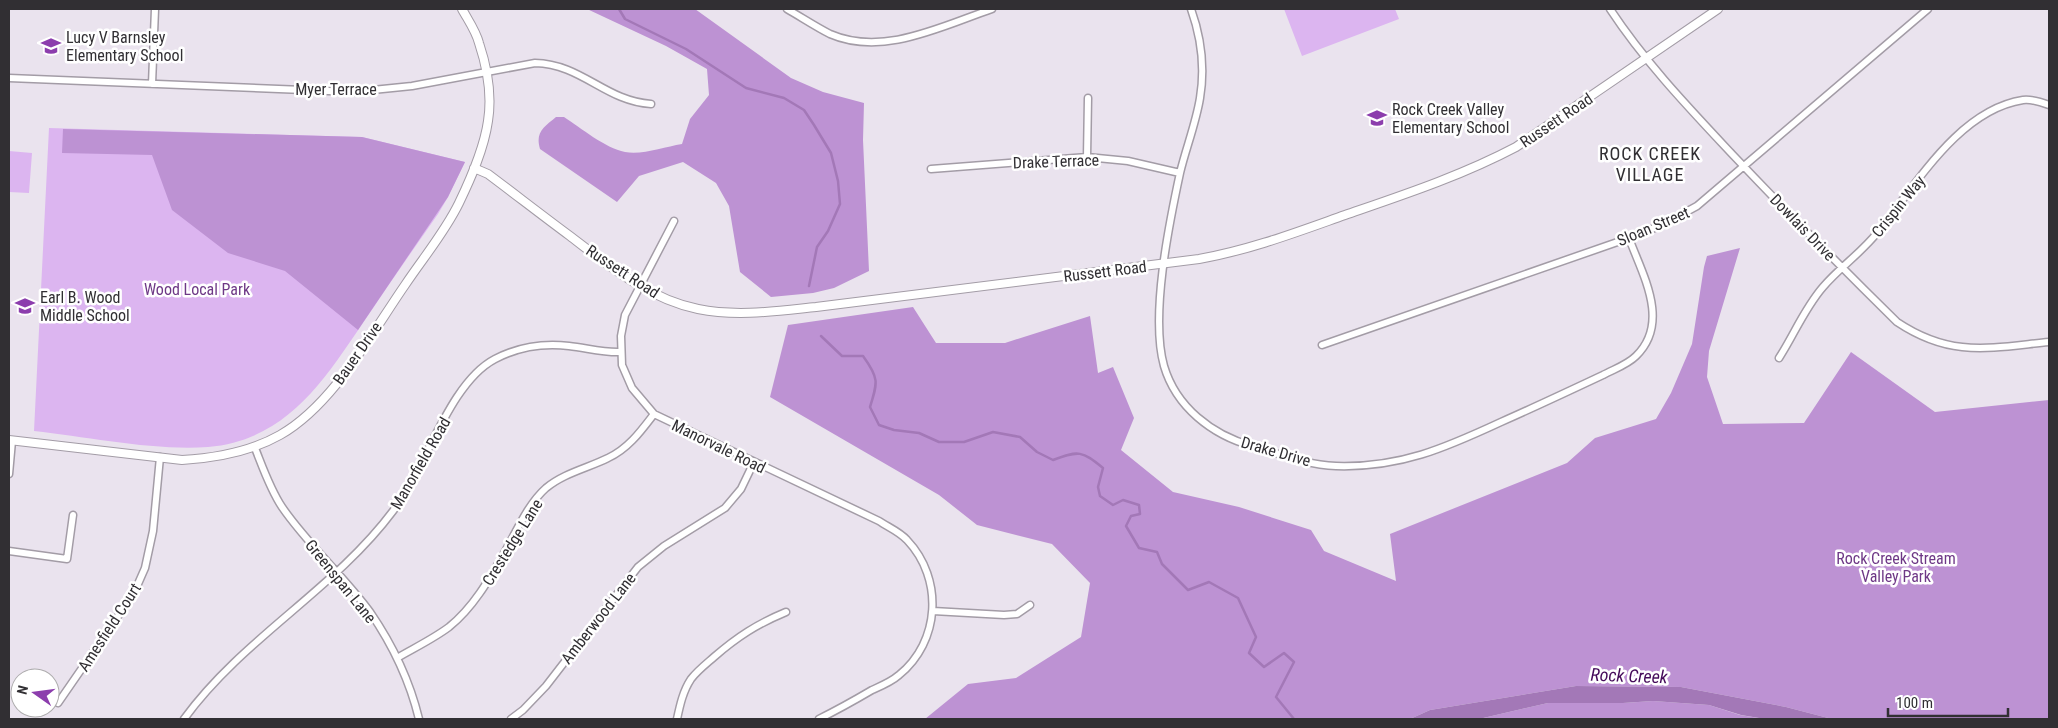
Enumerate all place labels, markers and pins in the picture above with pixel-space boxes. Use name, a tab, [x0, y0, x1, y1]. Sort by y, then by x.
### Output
place label: Lucy V Barnsley Elementary School	[66, 28, 183, 65]
school or university icon: Lucy V Barnsley Elementary School	[40, 35, 62, 57]
place label: Rock Creek Valley Elementary School	[1392, 100, 1509, 137]
school or university icon: Rock Creek Valley Elementary School	[1366, 107, 1388, 129]
place label: Earl B. Wood Middle School	[40, 288, 130, 325]
school or university icon: Earl B. Wood Middle School	[14, 295, 36, 317]

